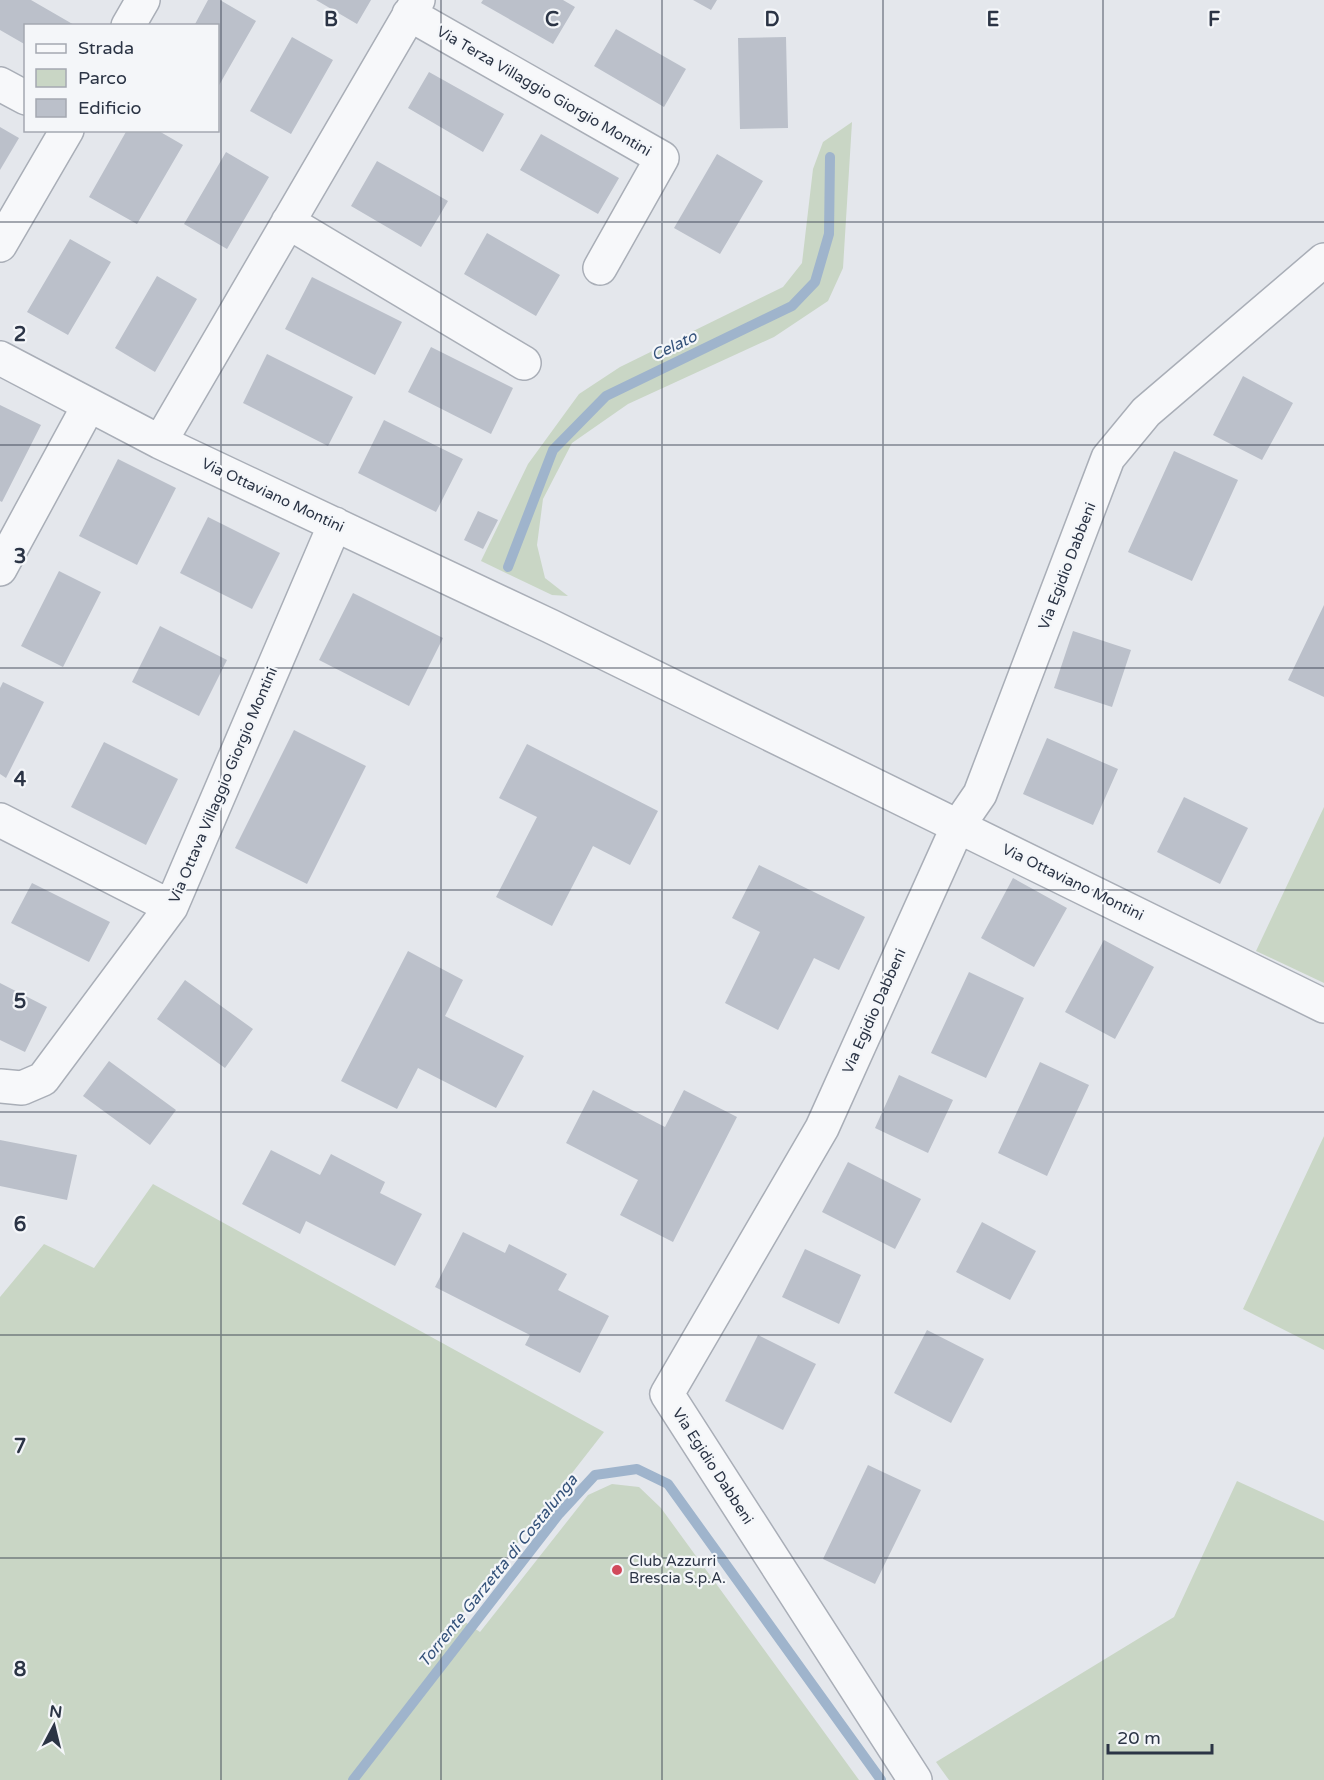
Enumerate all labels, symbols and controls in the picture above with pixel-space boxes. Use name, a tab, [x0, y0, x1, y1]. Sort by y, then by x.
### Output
text: B	[324, 8, 338, 32]
text: C	[545, 8, 559, 32]
text: D	[764, 8, 780, 32]
text: E	[987, 8, 1000, 32]
text: F	[1208, 8, 1220, 32]
street label: Via Terza Villaggio Giorgio Montini	[434, 22, 654, 160]
legend	[24, 24, 219, 132]
text: Strada	[78, 37, 134, 59]
text: Parco	[78, 67, 127, 89]
text: Edificio	[78, 97, 142, 119]
text: 2	[14, 323, 26, 347]
water label: Celato	[648, 326, 701, 366]
street label: Via Ottaviano Montini	[199, 454, 347, 536]
street label: Via Egidio Dabbeni	[1034, 500, 1100, 632]
text: 3	[14, 545, 26, 569]
street label: Via Ottava Villaggio Giorgio Montini	[165, 664, 281, 906]
text: 4	[14, 768, 27, 792]
street label: Via Ottaviano Montini	[999, 840, 1147, 924]
street label: Via Egidio Dabbeni	[838, 946, 910, 1076]
text: 5	[14, 990, 26, 1014]
text: 6	[14, 1213, 26, 1237]
street label: Via Egidio Dabbeni	[669, 1405, 757, 1527]
text: 7	[14, 1435, 26, 1459]
water label: Torrente Garzetta di Costalunga	[414, 1470, 583, 1671]
place label: Club Azzurri Brescia S.p.A.	[629, 1552, 726, 1587]
marker: Club Azzurri Brescia S.p.A.	[610, 1563, 624, 1577]
text: 8	[14, 1658, 26, 1682]
north arrow	[24, 1696, 84, 1756]
text: N	[48, 1701, 63, 1723]
scale bar	[1108, 1717, 1212, 1755]
text: 20 m	[1117, 1727, 1161, 1749]

